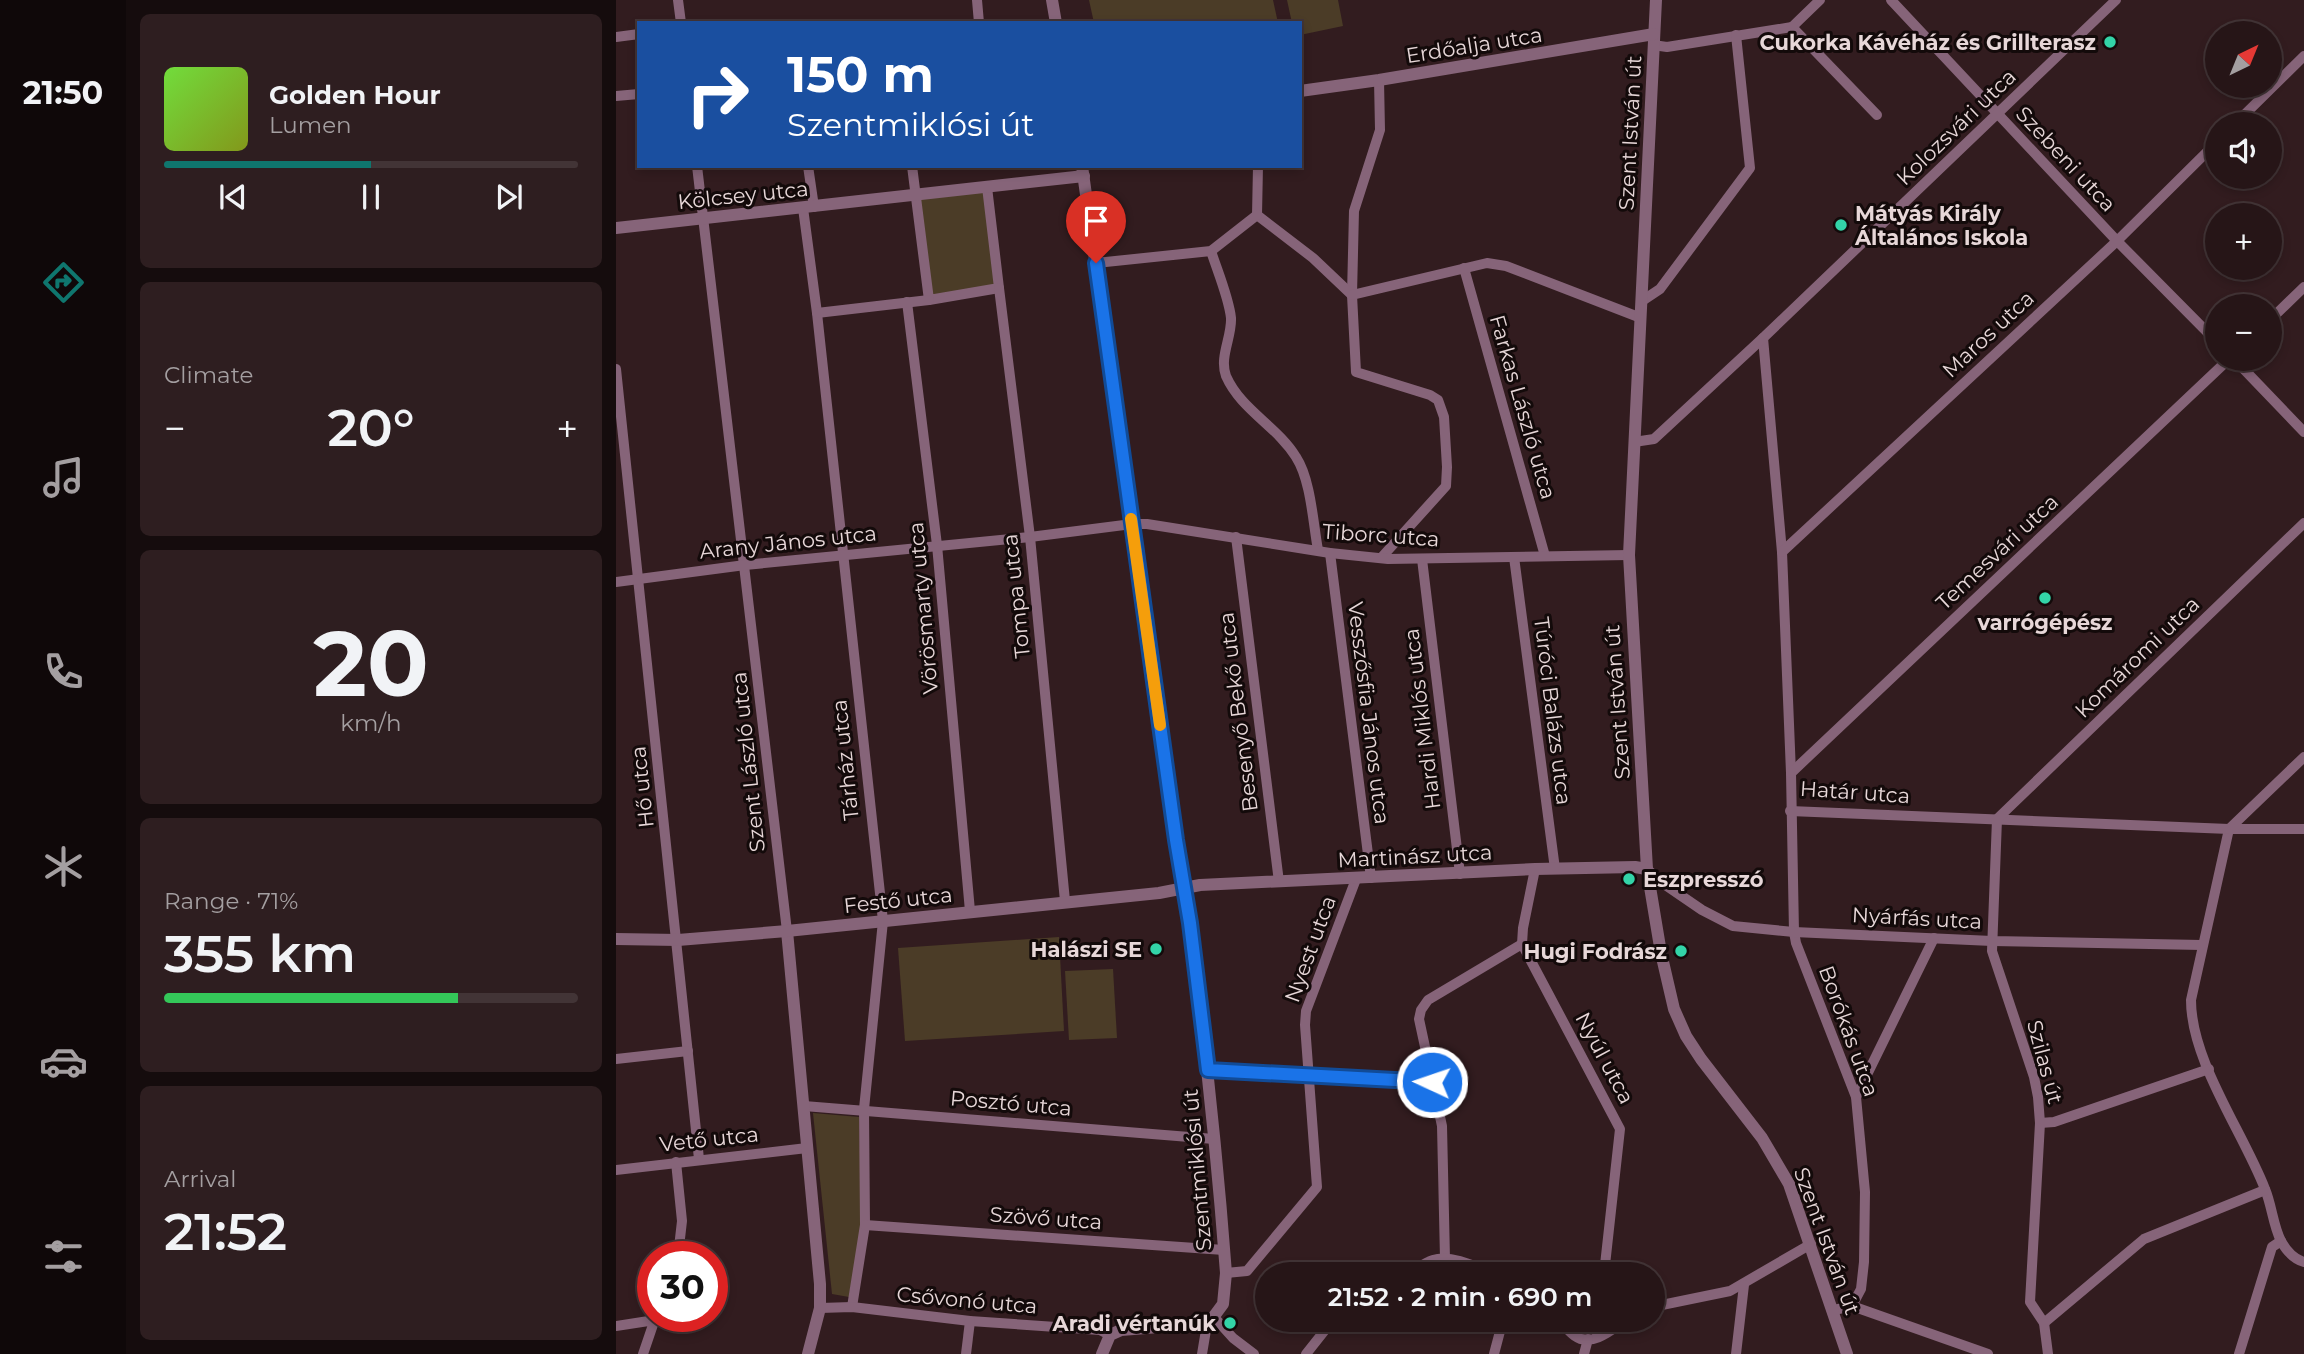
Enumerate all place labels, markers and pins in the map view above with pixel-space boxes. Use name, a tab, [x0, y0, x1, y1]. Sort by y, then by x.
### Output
place label: Cukorka Kávéház és Grillterasz	[1760, 30, 2096, 55]
marker: Cukorka Kávéház és Grillterasz	[2102, 34, 2118, 50]
pin	[1066, 191, 1126, 263]
place label: Mátyás Király Általános Iskola	[1854, 201, 2028, 250]
marker: Mátyás Király Általános Iskola	[1833, 217, 1849, 233]
marker: varrógépész	[2037, 590, 2053, 606]
place label: varrógépész	[1977, 610, 2112, 635]
place label: Eszpresszó	[1643, 867, 1764, 892]
marker: Eszpresszó	[1621, 871, 1637, 887]
place label: Halászi SE	[1030, 937, 1142, 962]
place label: Hugi Fodrász	[1523, 939, 1667, 964]
marker: Halászi SE	[1148, 941, 1164, 957]
marker: Hugi Fodrász	[1673, 943, 1689, 959]
place label: Aradi vértanúk	[1052, 1311, 1216, 1336]
marker: Aradi vértanúk	[1222, 1315, 1238, 1331]

